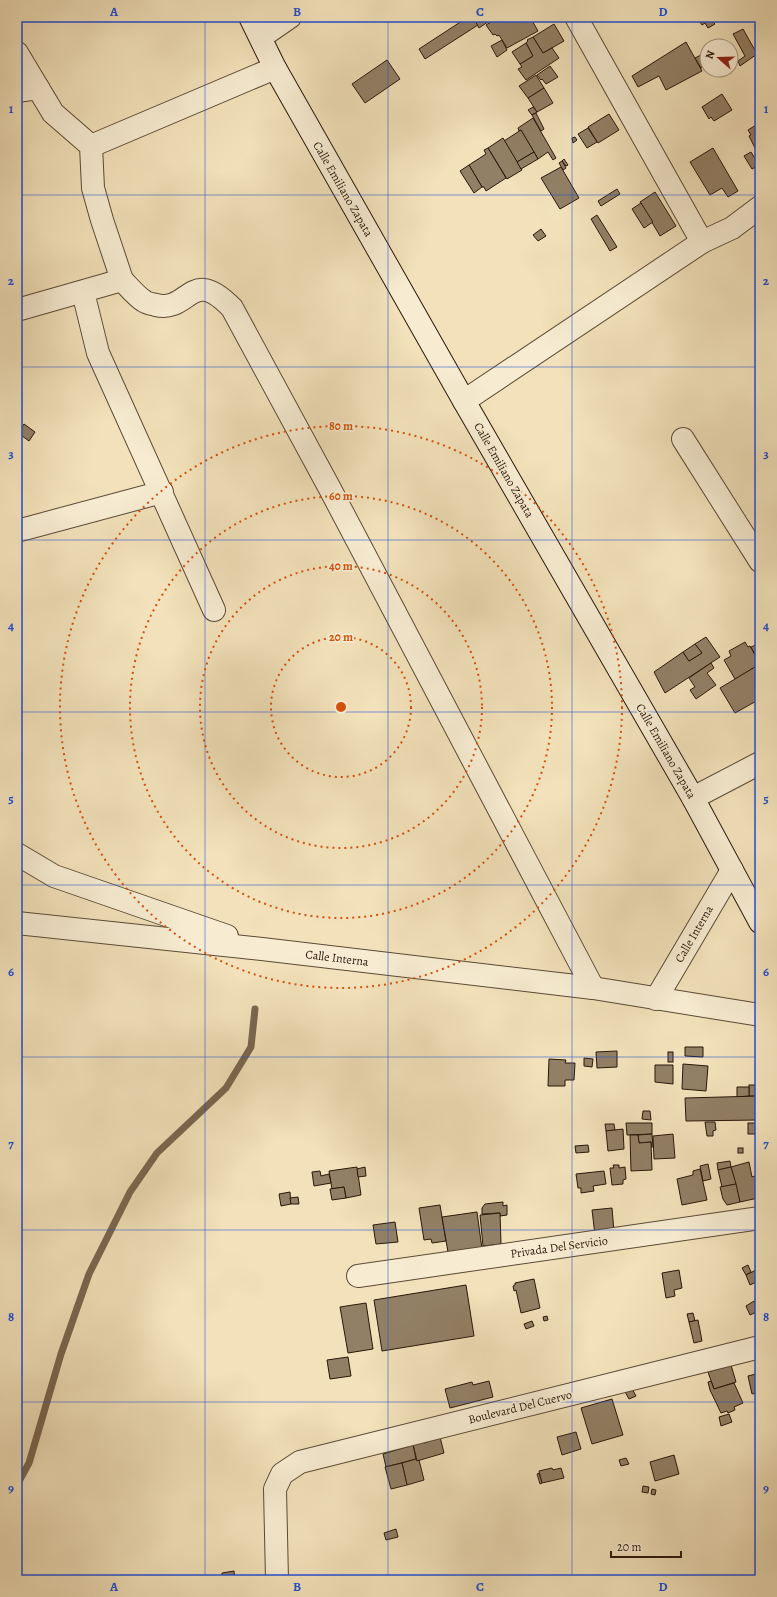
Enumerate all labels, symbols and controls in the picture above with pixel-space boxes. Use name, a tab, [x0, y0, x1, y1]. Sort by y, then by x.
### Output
text: A	[109, 3, 119, 20]
text: B	[293, 3, 301, 20]
text: C	[476, 3, 484, 20]
text: D	[658, 3, 668, 20]
north arrow	[699, 38, 739, 78]
text: N	[702, 48, 718, 61]
text: 1	[9, 100, 14, 117]
text: 1	[764, 100, 769, 117]
street label: Calle Emiliano Zapata	[309, 138, 377, 240]
text: 2	[8, 272, 15, 289]
text: 2	[763, 272, 770, 289]
text: 80 m	[329, 418, 353, 434]
street label: Calle Emiliano Zapata	[470, 419, 538, 521]
text: 3	[8, 445, 14, 462]
text: 3	[763, 445, 769, 462]
text: 60 m	[329, 488, 353, 504]
text: 40 m	[329, 558, 353, 574]
text: 4	[8, 617, 14, 634]
text: 4	[763, 617, 769, 634]
text: 20 m	[329, 629, 353, 645]
centre of rings	[334, 700, 348, 714]
street label: Calle Emiliano Zapata	[632, 700, 700, 802]
text: 5	[8, 790, 14, 807]
text: 5	[763, 790, 769, 807]
street label: Calle Interna	[671, 902, 717, 966]
street label: Calle Interna	[304, 946, 370, 970]
text: 6	[8, 963, 14, 980]
text: 6	[763, 963, 769, 980]
text: 7	[8, 1135, 14, 1152]
text: 7	[763, 1135, 769, 1152]
street label: Privada Del Servicio	[509, 1232, 609, 1262]
text: 8	[8, 1308, 14, 1325]
text: 8	[763, 1308, 769, 1325]
street label: Boulevard Del Cuervo	[467, 1386, 574, 1428]
text: 9	[8, 1480, 14, 1497]
text: 9	[763, 1480, 769, 1497]
scale bar	[611, 1533, 681, 1559]
text: 20 m	[617, 1539, 641, 1555]
text: A	[109, 1578, 119, 1595]
text: B	[293, 1578, 301, 1595]
text: C	[476, 1578, 484, 1595]
text: D	[658, 1578, 668, 1595]

